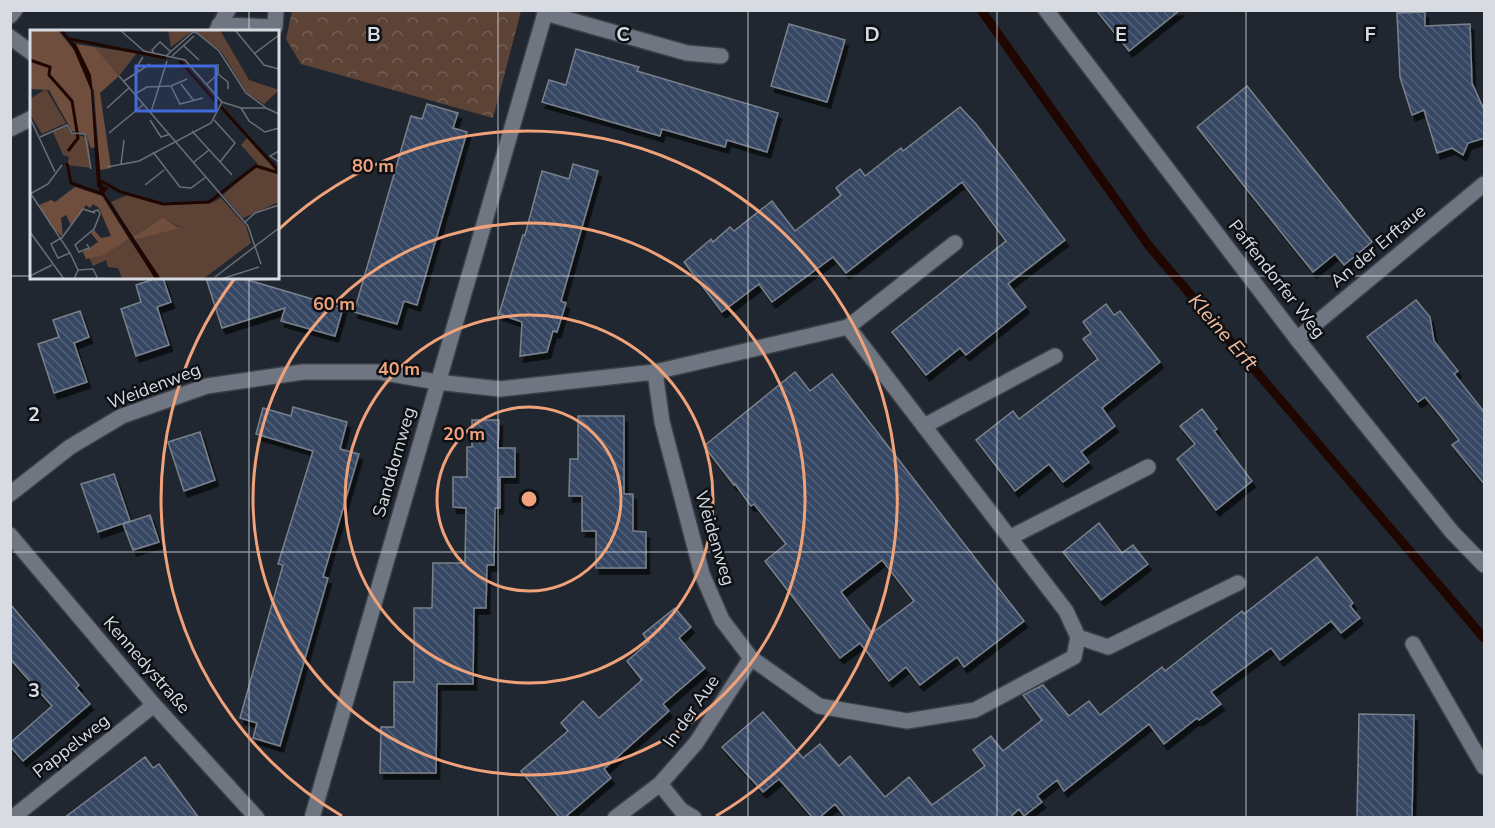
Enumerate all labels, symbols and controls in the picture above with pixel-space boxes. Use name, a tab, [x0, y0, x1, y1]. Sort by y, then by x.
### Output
text: B	[367, 21, 381, 48]
text: C	[616, 21, 630, 48]
text: D	[864, 21, 880, 48]
text: E	[1115, 21, 1127, 48]
text: F	[1364, 21, 1376, 48]
inset map	[30, 30, 279, 279]
text: 80 m	[352, 154, 394, 178]
street label: An der Erftaue	[1325, 199, 1431, 293]
street label: Paffendorfer Weg	[1223, 215, 1331, 343]
water label: Kleine Erft	[1182, 288, 1264, 377]
text: 60 m	[313, 292, 355, 316]
street label: Weidenweg	[104, 357, 204, 415]
text: 40 m	[378, 357, 420, 381]
text: 2	[28, 401, 40, 428]
street label: Sanddornweg	[367, 404, 421, 520]
text: 20 m	[443, 422, 485, 446]
street label: Weidenweg	[689, 488, 741, 588]
centre of rings	[519, 489, 539, 509]
street label: Kennedystraße	[98, 611, 196, 719]
street label: In der Aue	[657, 670, 725, 752]
text: 3	[28, 677, 40, 704]
street label: Pappelweg	[28, 708, 114, 784]

